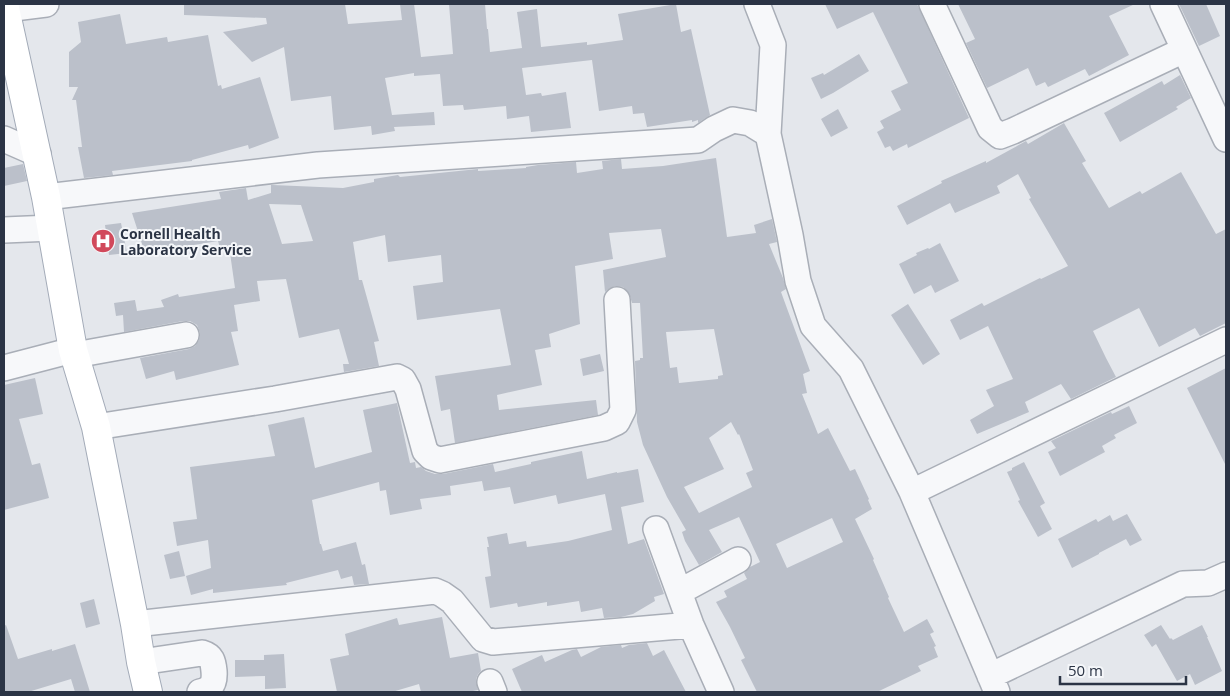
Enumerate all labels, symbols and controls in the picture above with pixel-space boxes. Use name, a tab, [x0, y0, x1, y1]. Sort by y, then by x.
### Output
place label: Cornell Health Laboratory Service	[120, 224, 251, 259]
hospital icon: Cornell Health Laboratory Service	[90, 228, 116, 254]
scale bar	[1060, 654, 1186, 686]
text: 50 m	[1068, 660, 1103, 680]

